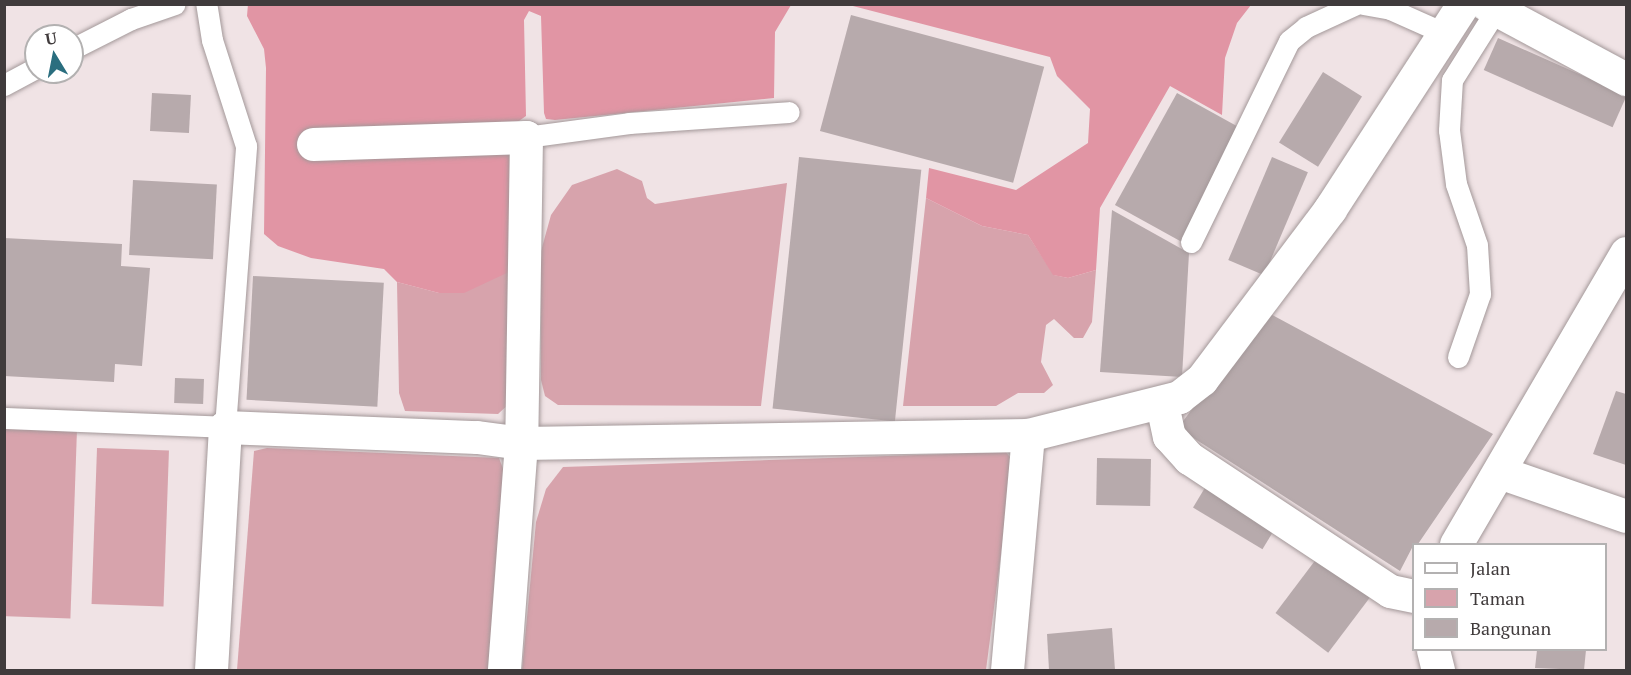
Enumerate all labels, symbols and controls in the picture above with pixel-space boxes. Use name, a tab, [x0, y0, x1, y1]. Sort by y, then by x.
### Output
north arrow	[24, 24, 84, 84]
text: U	[44, 26, 59, 50]
legend	[1412, 543, 1607, 651]
text: Jalan	[1470, 556, 1510, 580]
text: Taman	[1470, 586, 1525, 610]
text: Bangunan	[1470, 616, 1551, 640]

